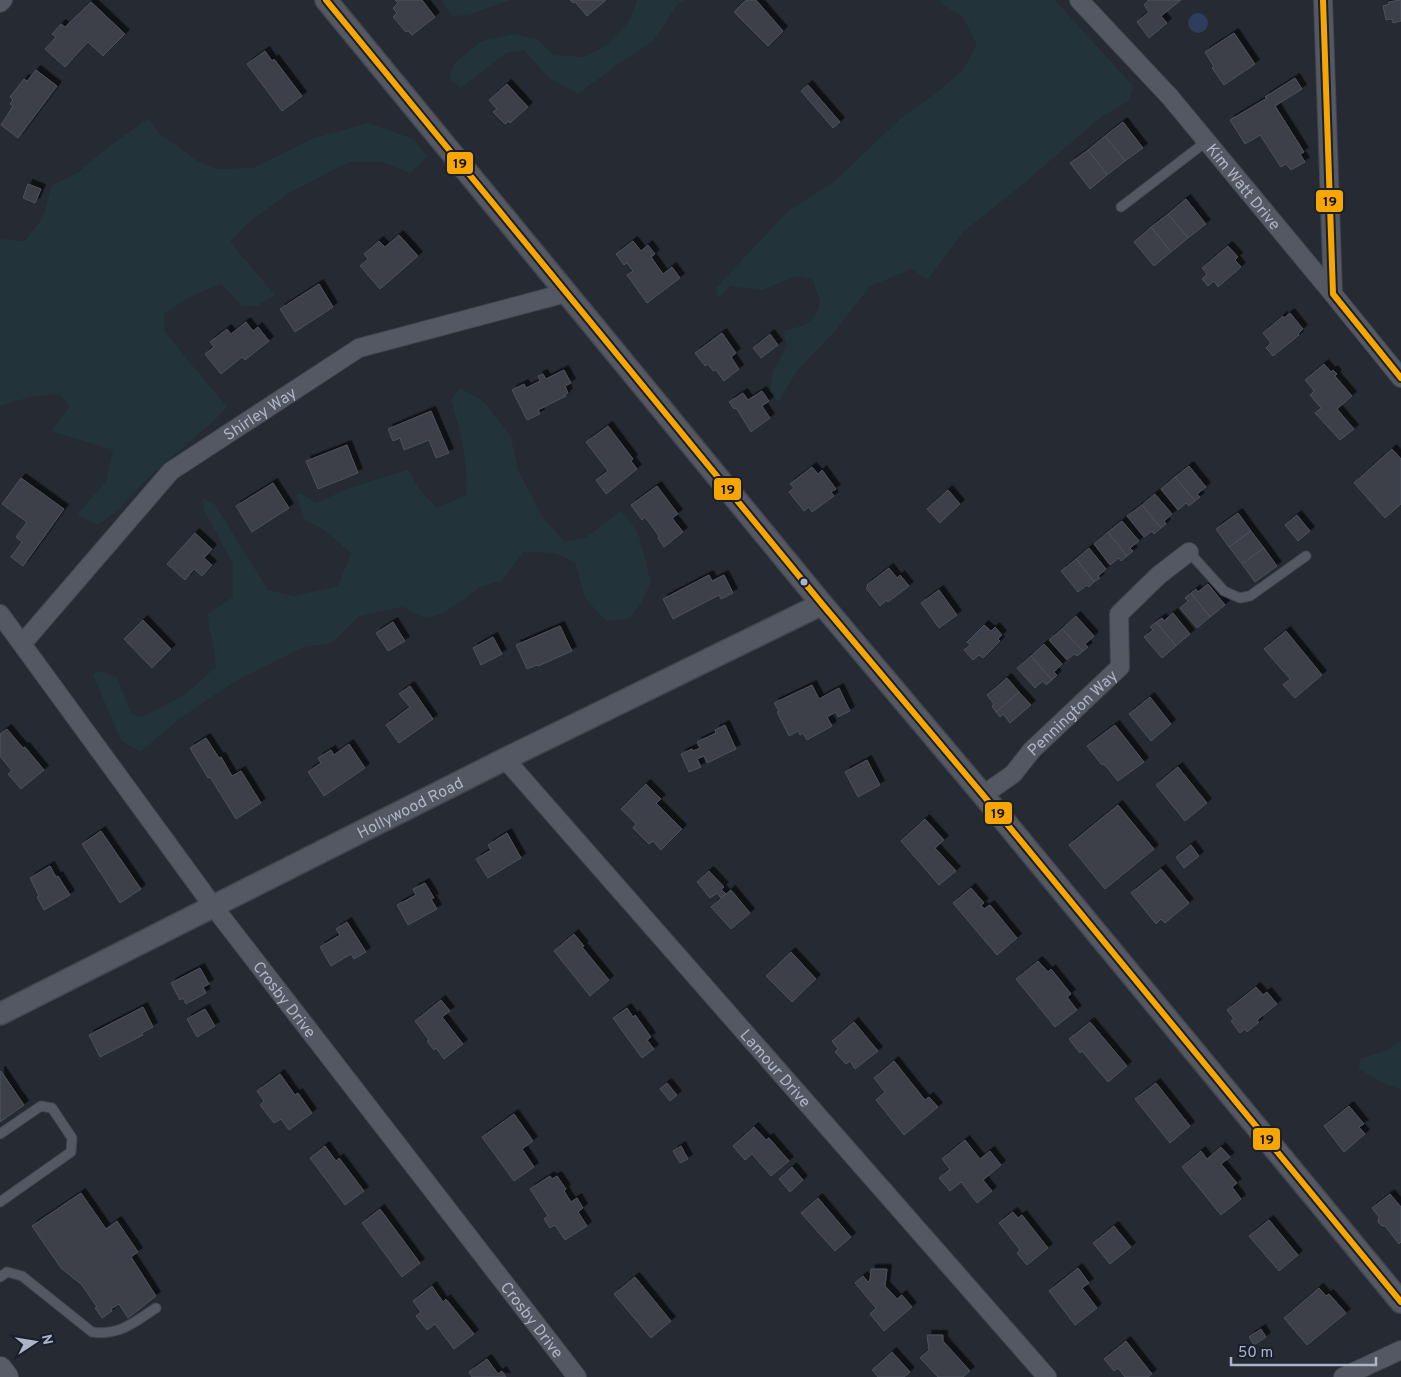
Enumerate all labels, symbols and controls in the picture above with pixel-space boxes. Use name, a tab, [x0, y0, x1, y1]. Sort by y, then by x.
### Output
street label: Kim Watt Drive	[1201, 140, 1284, 235]
line badge: 19	[446, 151, 474, 175]
text: 19	[453, 156, 467, 173]
line badge: 19	[1315, 189, 1344, 213]
text: 19	[1323, 194, 1337, 211]
street label: Shirley Way	[220, 384, 301, 446]
line badge: 19	[713, 477, 742, 501]
text: 19	[721, 482, 735, 499]
unlabelled marker	[799, 577, 809, 587]
street label: Pennington Way	[1024, 667, 1122, 761]
street label: Hollywood Road	[354, 774, 467, 844]
line badge: 19	[984, 801, 1013, 825]
text: 19	[991, 806, 1005, 823]
street label: Crosby Drive	[247, 958, 319, 1043]
street label: Lamour Drive	[735, 1026, 814, 1113]
line badge: 19	[1252, 1127, 1281, 1151]
text: 19	[1260, 1132, 1274, 1149]
street label: Crosby Drive	[495, 1278, 567, 1363]
north arrow	[10, 1317, 60, 1367]
text: N	[37, 1333, 56, 1346]
scale bar	[1231, 1334, 1376, 1366]
text: 50 m	[1238, 1344, 1273, 1363]

